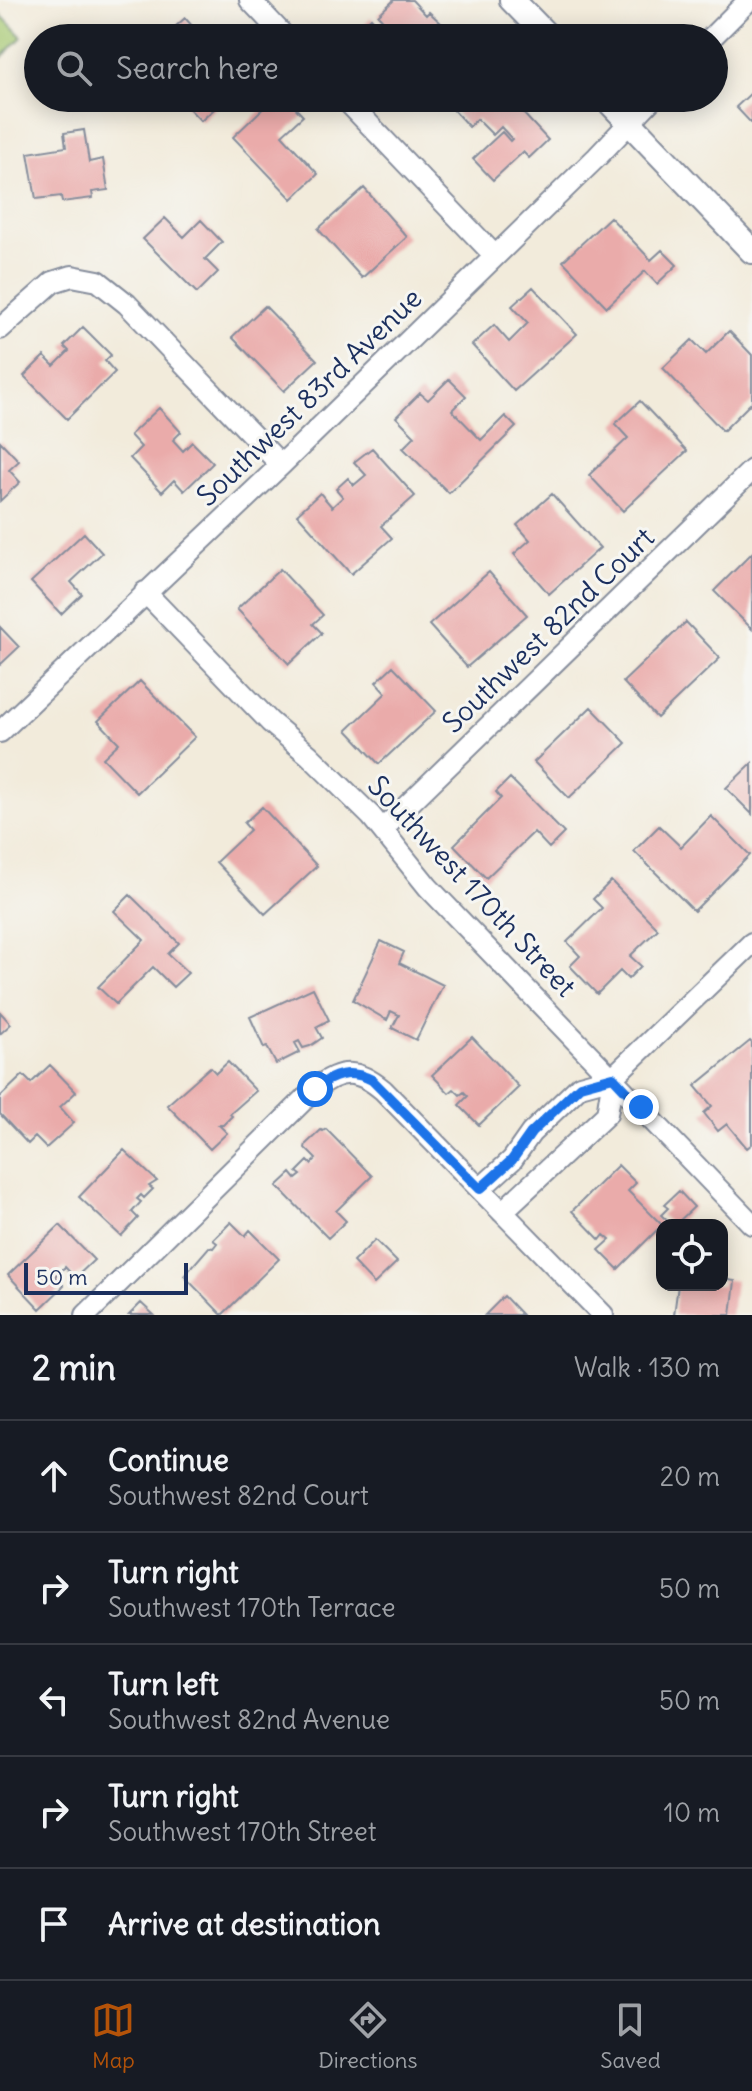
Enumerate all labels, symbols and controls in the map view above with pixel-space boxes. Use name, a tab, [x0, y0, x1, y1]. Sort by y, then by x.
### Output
search box	[24, 24, 728, 112]
icon: search	[52, 46, 96, 90]
text: Search here	[116, 49, 279, 87]
street label: Southwest 83rd Avenue	[189, 280, 429, 514]
street label: Southwest 82nd Court	[434, 519, 662, 741]
street label: Southwest 170th Street	[360, 768, 584, 1004]
route start	[297, 1071, 333, 1107]
route end	[623, 1089, 659, 1125]
map controls	[656, 1219, 728, 1291]
button: locate	[656, 1219, 728, 1291]
scale bar	[24, 1259, 188, 1295]
text: 50 m	[36, 1263, 88, 1291]
text: 2 min	[32, 1346, 116, 1389]
text: Walk · 130 m	[574, 1351, 720, 1384]
text: Continue	[108, 1441, 229, 1479]
icon: ahead	[32, 1454, 76, 1498]
text: 20 m	[660, 1460, 720, 1493]
text: Southwest 82nd Court	[108, 1479, 369, 1512]
text: Turn right	[108, 1553, 239, 1591]
icon: right	[32, 1566, 76, 1610]
text: 50 m	[659, 1572, 720, 1605]
text: Southwest 170th Terrace	[108, 1591, 395, 1624]
text: Turn left	[108, 1665, 219, 1703]
icon: left	[32, 1678, 76, 1722]
text: 50 m	[659, 1684, 720, 1717]
text: Southwest 82nd Avenue	[108, 1703, 390, 1736]
text: Turn right	[108, 1777, 239, 1815]
icon: right	[32, 1790, 76, 1834]
text: 10 m	[664, 1796, 720, 1829]
text: Southwest 170th Street	[108, 1815, 377, 1848]
icon: arrive	[32, 1902, 76, 1946]
text: Arrive at destination	[108, 1905, 380, 1943]
tab: Map	[91, 1998, 135, 2074]
tab: Directions	[318, 1998, 418, 2074]
tab: Saved	[600, 1998, 661, 2074]

